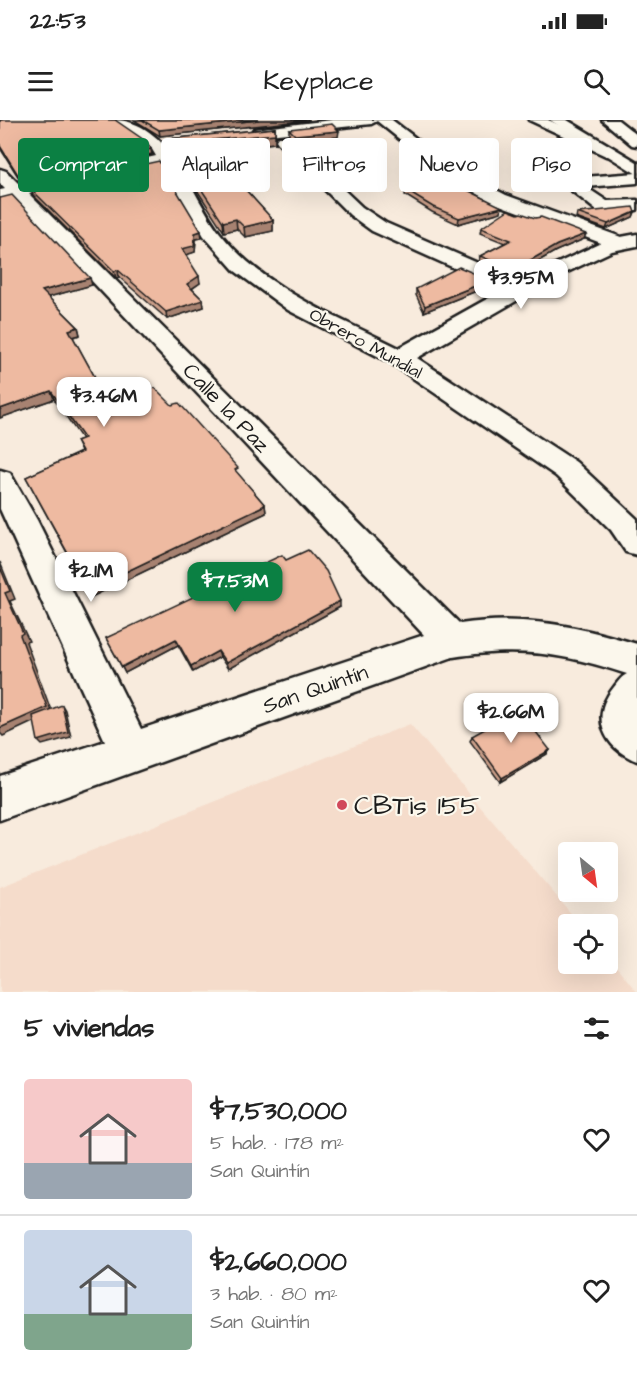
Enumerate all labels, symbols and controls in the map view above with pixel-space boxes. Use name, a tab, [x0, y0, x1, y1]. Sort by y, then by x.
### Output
text: 22:53	[30, 6, 86, 37]
text: Keyplace	[263, 62, 374, 100]
icon: menu	[24, 65, 57, 98]
icon: search	[580, 65, 613, 98]
chip: Comprar	[18, 138, 149, 192]
chip: Alquilar	[161, 138, 270, 192]
chip: Filtros	[282, 138, 387, 192]
chip: Nuevo	[399, 138, 499, 192]
chip: Piso	[511, 138, 592, 192]
pin: $3.95M	[472, 259, 570, 310]
text: $3.95M	[488, 264, 554, 292]
street label: Obrero Mundial	[305, 302, 427, 385]
street label: Calle la Paz	[175, 356, 277, 460]
pin: $3.46M	[55, 377, 153, 428]
text: $3.46M	[71, 382, 137, 410]
pin: $2.1M	[49, 552, 133, 603]
text: $2.1M	[69, 557, 113, 585]
pin: $7.53M	[186, 562, 284, 613]
text: $7.53M	[201, 567, 269, 595]
street label: San Quintín	[259, 657, 372, 722]
pin: $2.66M	[462, 693, 560, 744]
text: $2.66M	[477, 698, 545, 726]
place label: CBTis 155	[354, 787, 479, 825]
marker: CBTis 155	[335, 798, 349, 812]
north arrow	[558, 842, 618, 902]
map controls	[558, 842, 618, 974]
button: locate	[558, 914, 618, 974]
text: 5 viviendas	[24, 1010, 154, 1046]
icon: filters	[580, 1012, 613, 1045]
text: $7,530,000	[210, 1093, 347, 1129]
icon: home	[72, 1103, 144, 1175]
icon: heart	[580, 1123, 613, 1156]
text: 5 hab. · 178 m²	[210, 1129, 344, 1157]
text: San Quintín	[210, 1157, 310, 1185]
text: $2,660,000	[210, 1244, 347, 1280]
icon: home	[72, 1254, 144, 1326]
icon: heart	[580, 1274, 613, 1307]
text: 3 hab. · 80 m²	[210, 1280, 338, 1308]
text: San Quintín	[210, 1308, 310, 1336]

